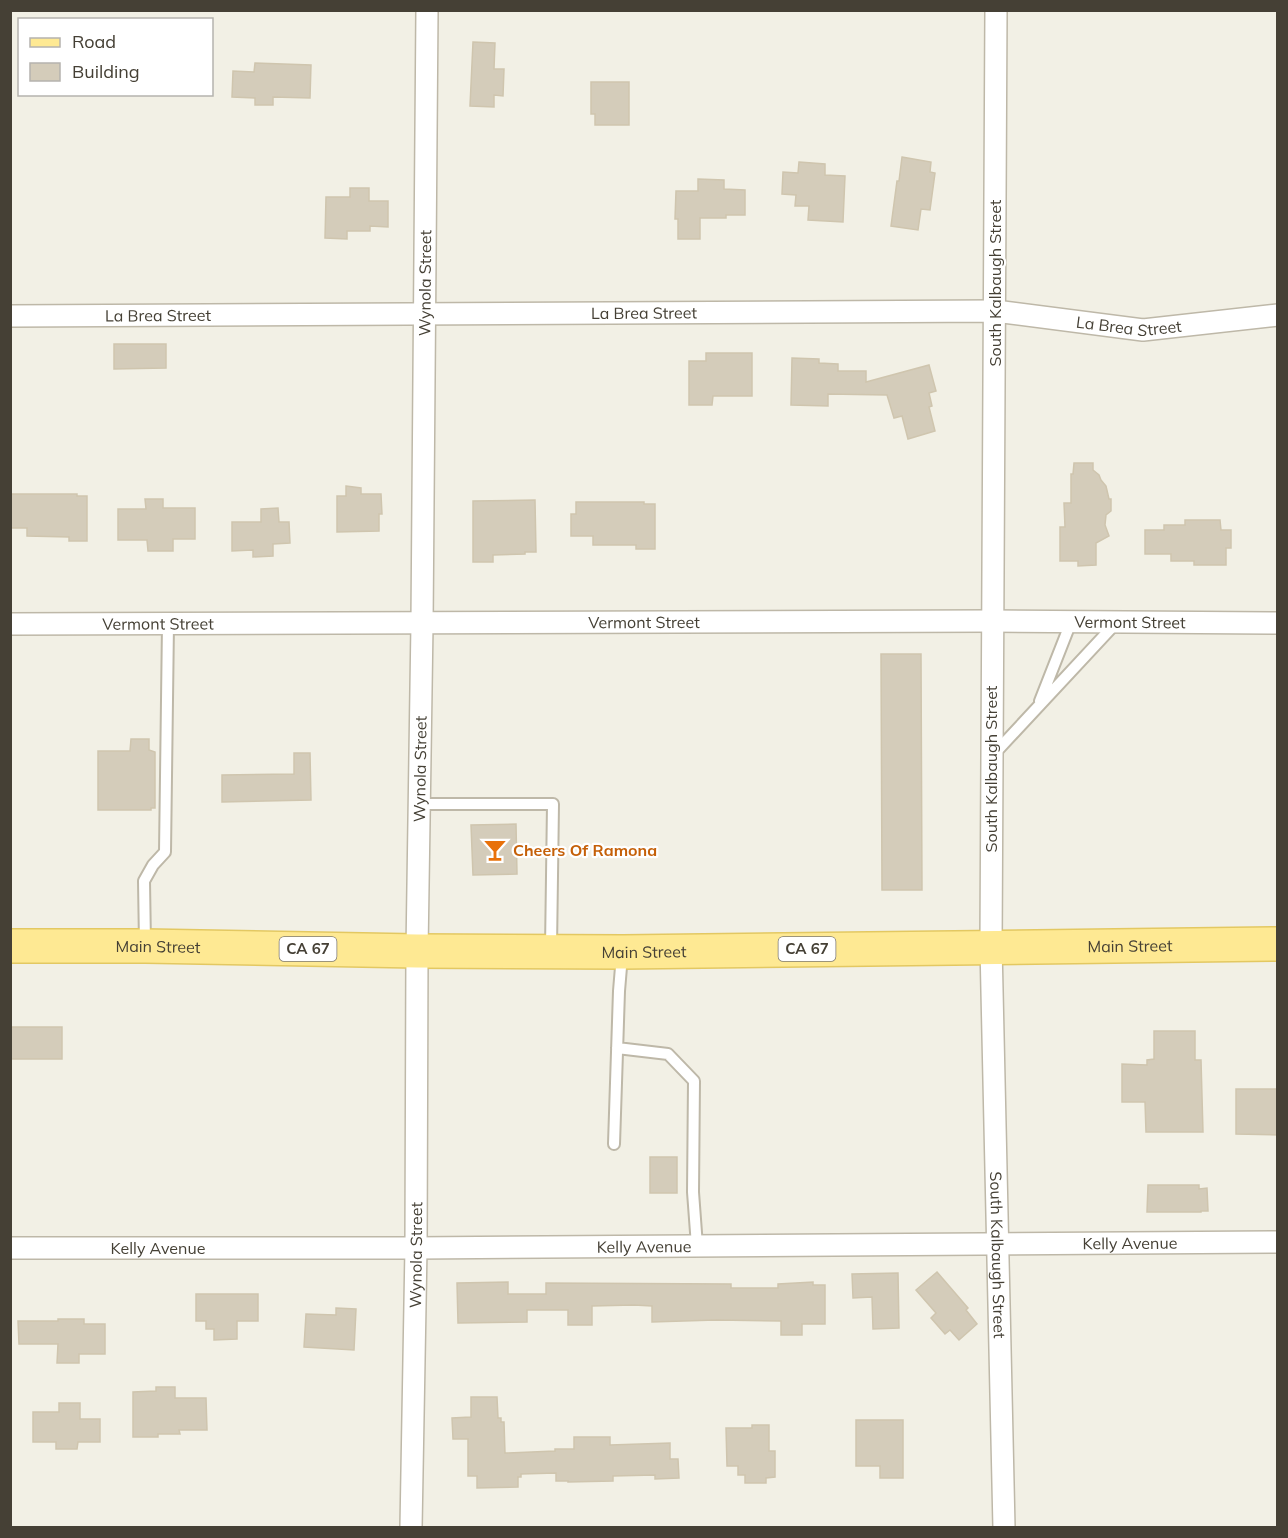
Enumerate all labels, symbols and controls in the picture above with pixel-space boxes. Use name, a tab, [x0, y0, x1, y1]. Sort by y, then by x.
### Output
legend	[18, 18, 213, 96]
text: Road	[72, 30, 116, 53]
text: Building	[72, 60, 140, 83]
street label: South Kalbaugh Street	[985, 199, 1005, 366]
street label: Wynola Street	[414, 229, 435, 336]
street label: La Brea Street	[591, 303, 697, 323]
street label: La Brea Street	[105, 305, 211, 326]
street label: La Brea Street	[1075, 312, 1183, 340]
street label: Vermont Street	[588, 612, 700, 632]
street label: Vermont Street	[1074, 612, 1186, 632]
street label: Vermont Street	[102, 613, 214, 634]
street label: South Kalbaugh Street	[981, 685, 1001, 852]
street label: Wynola Street	[409, 715, 431, 822]
bar icon: Cheers Of Ramona	[482, 837, 508, 863]
place label: Cheers Of Ramona	[513, 840, 657, 860]
street label: Main Street	[1087, 935, 1173, 956]
street label: Main Street	[115, 936, 201, 957]
road number: CA 67	[280, 937, 336, 961]
road number: CA 67	[778, 937, 836, 961]
street label: Main Street	[601, 941, 687, 962]
street label: South Kalbaugh Street	[986, 1171, 1010, 1339]
street label: Wynola Street	[405, 1201, 426, 1308]
street label: Kelly Avenue	[1083, 1233, 1177, 1253]
street label: Kelly Avenue	[597, 1236, 691, 1257]
street label: Kelly Avenue	[111, 1238, 205, 1258]

